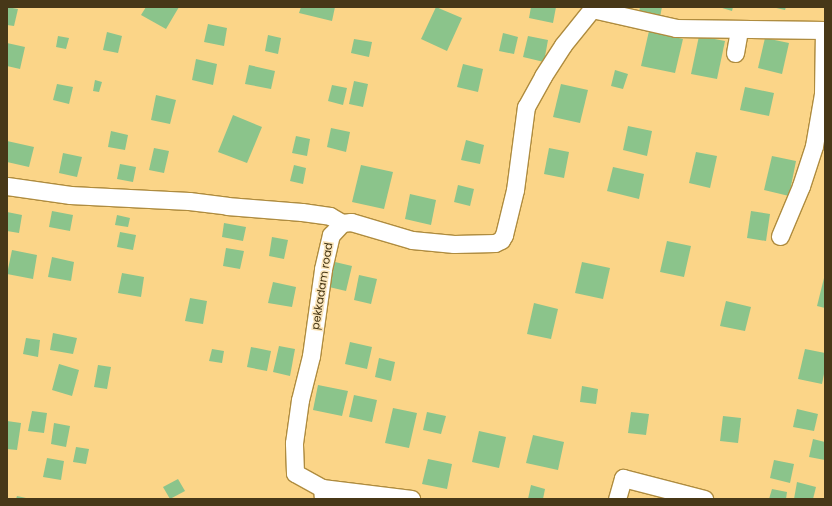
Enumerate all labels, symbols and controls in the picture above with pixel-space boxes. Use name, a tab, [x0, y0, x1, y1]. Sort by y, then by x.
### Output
street label: pekkadam road	[309, 241, 335, 331]

